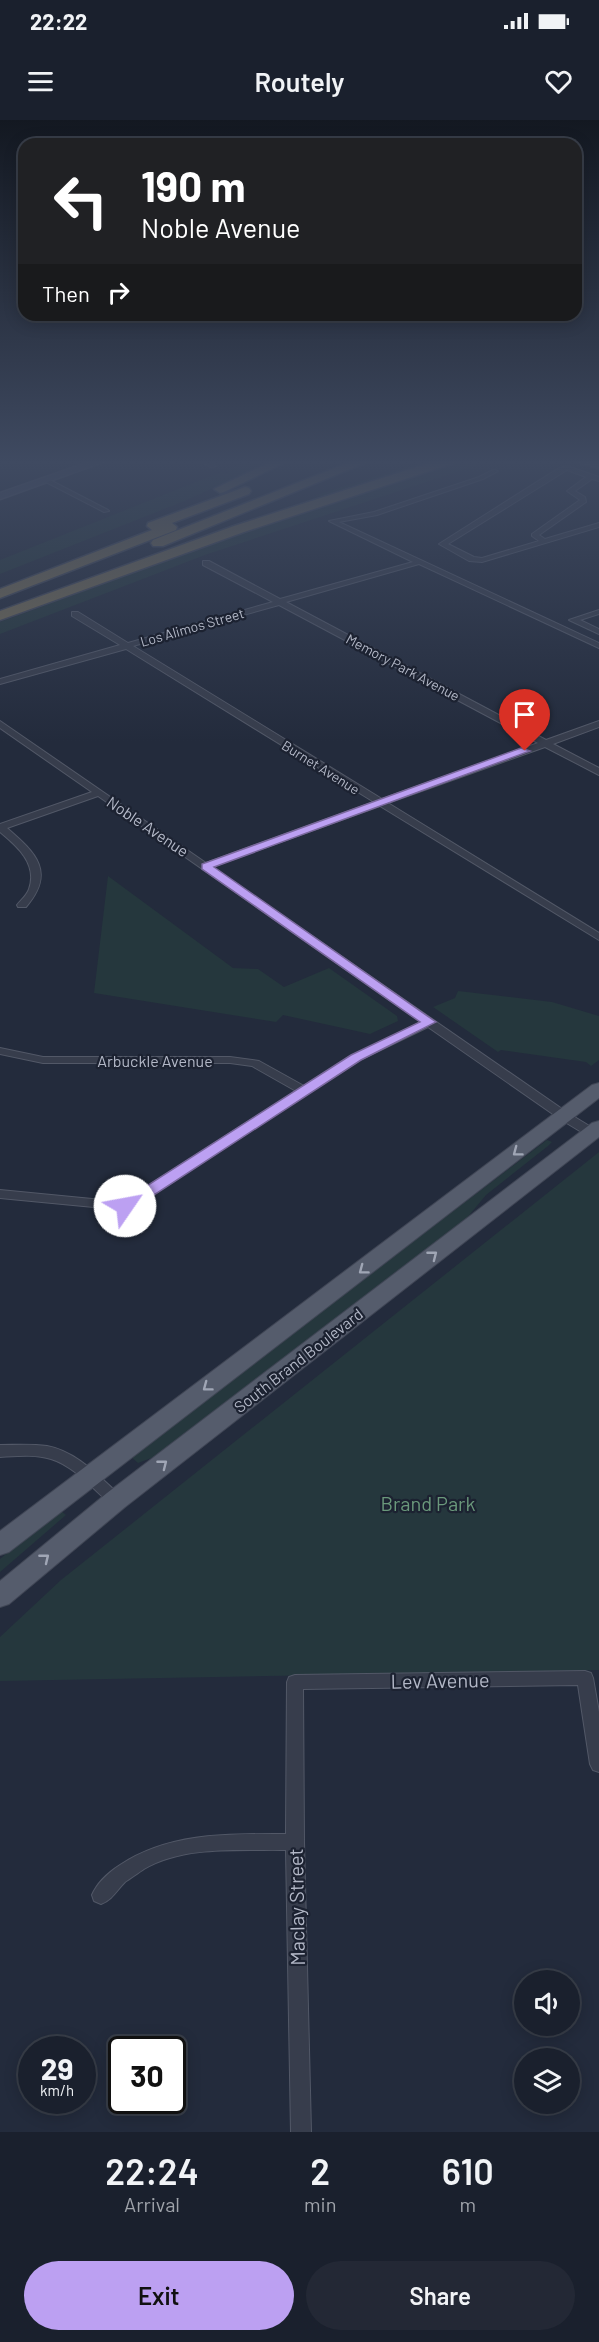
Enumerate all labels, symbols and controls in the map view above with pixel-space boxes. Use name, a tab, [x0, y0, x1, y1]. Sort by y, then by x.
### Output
text: 22:22	[30, 8, 87, 34]
icon: menu	[24, 65, 57, 98]
text: Routely	[254, 65, 345, 97]
icon: heart	[542, 65, 575, 98]
text: 190 m	[141, 160, 246, 210]
icon: left	[42, 162, 120, 240]
text: Noble Avenue	[141, 211, 301, 243]
icon: right	[102, 276, 135, 309]
text: Then	[42, 280, 90, 306]
street label: Los Alimos Street	[138, 604, 246, 650]
street label: Memory Park Avenue	[343, 630, 463, 704]
pin	[499, 689, 550, 751]
icon: arrive	[508, 698, 541, 731]
street label: Burnet Avenue	[279, 736, 363, 798]
street label: Noble Avenue	[104, 792, 192, 860]
street label: Arbuckle Avenue	[97, 1051, 213, 1070]
one-way arrow	[513, 1144, 524, 1155]
position arrow	[93, 1174, 157, 1238]
one-way arrow	[427, 1251, 438, 1262]
one-way arrow	[358, 1263, 369, 1274]
street label: South Brand Boulevard	[230, 1304, 366, 1416]
one-way arrow	[202, 1380, 213, 1391]
one-way arrow	[156, 1461, 167, 1472]
park label: Brand Park	[381, 1491, 475, 1515]
one-way arrow	[38, 1554, 49, 1565]
street label: Lev Avenue	[390, 1667, 490, 1693]
street label: Maclay Street	[283, 1848, 309, 1966]
map controls	[514, 1970, 580, 2114]
button: sound	[514, 1970, 580, 2036]
speed limit sign: 30	[108, 2036, 186, 2114]
button: layers	[514, 2048, 580, 2114]
text: 29	[41, 2050, 73, 2086]
text: km/h	[40, 2081, 74, 2099]
text: 22:24	[105, 2149, 199, 2192]
text: 2	[310, 2149, 330, 2192]
text: 610	[442, 2149, 494, 2192]
text: Arrival	[124, 2192, 180, 2216]
text: min	[304, 2192, 336, 2216]
text: m	[459, 2192, 476, 2216]
button: Exit	[24, 2261, 294, 2330]
button: Share	[306, 2261, 575, 2330]

